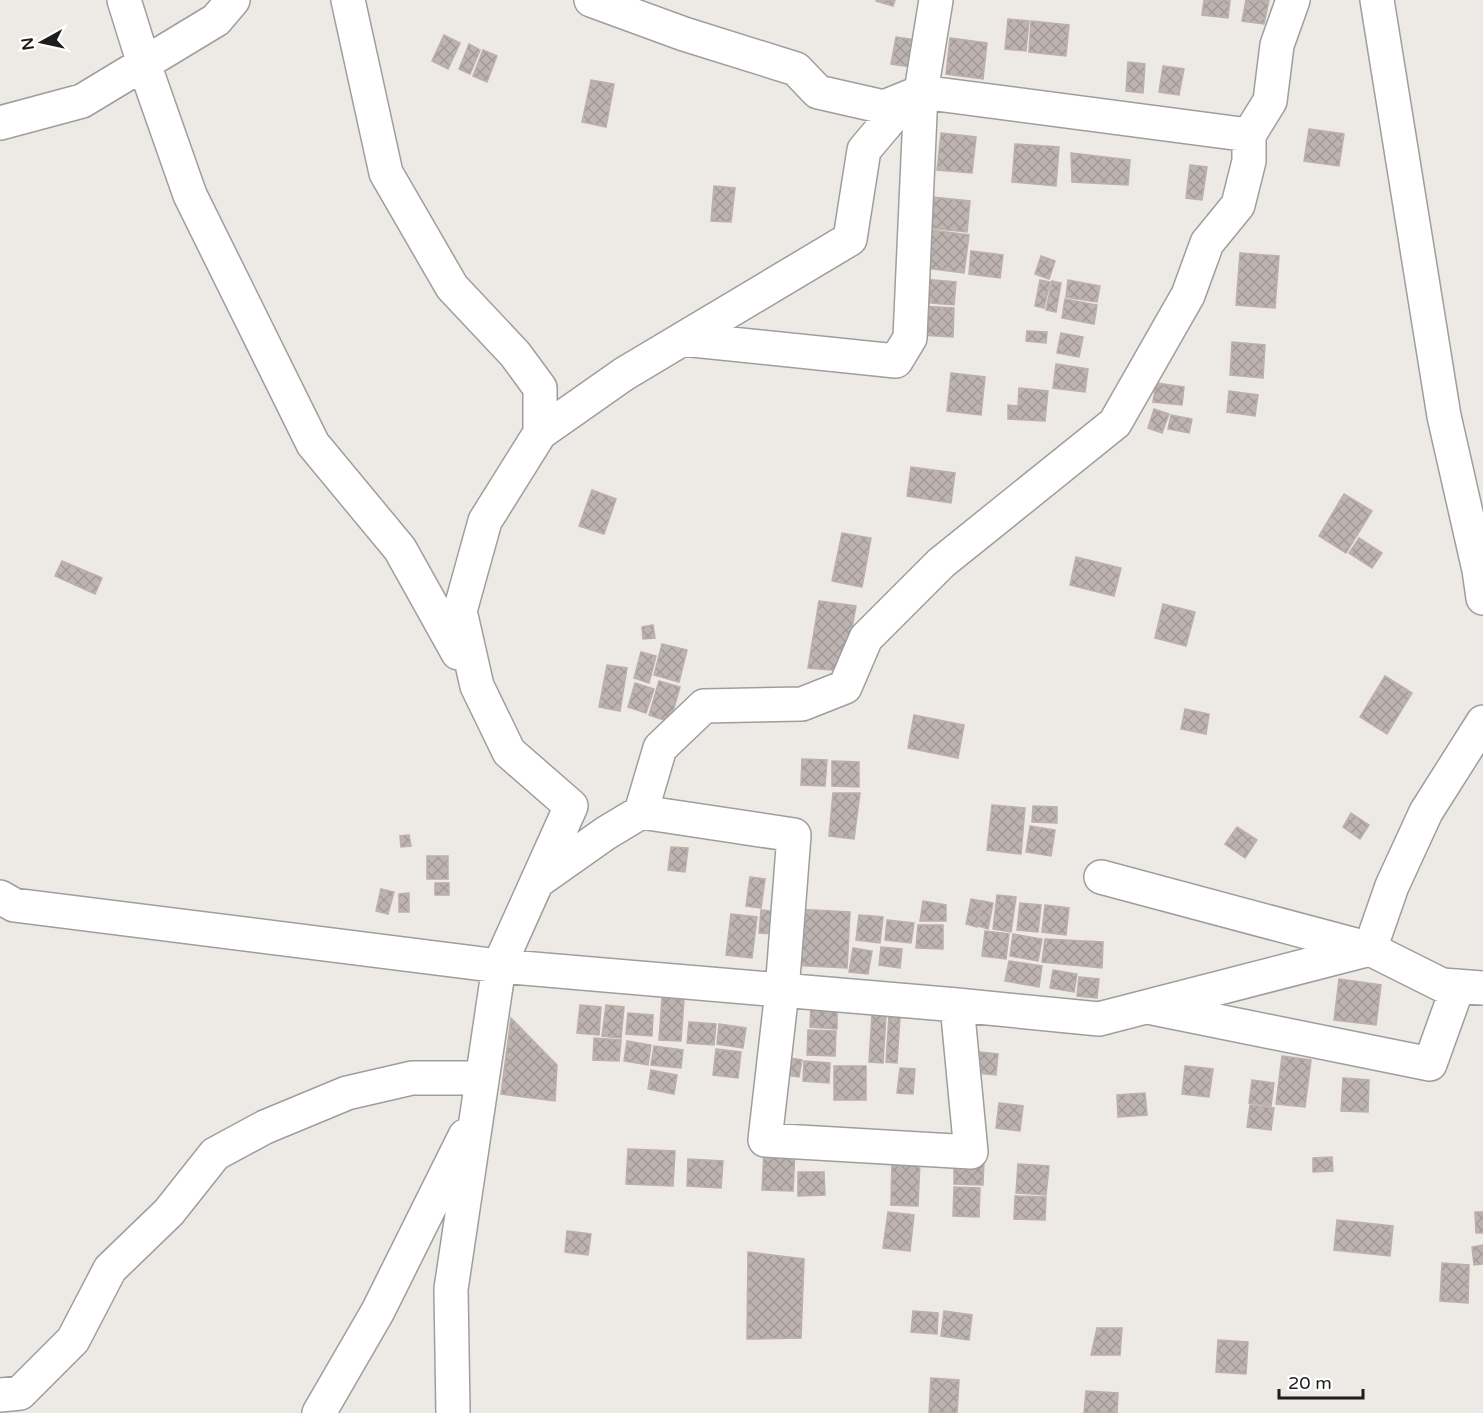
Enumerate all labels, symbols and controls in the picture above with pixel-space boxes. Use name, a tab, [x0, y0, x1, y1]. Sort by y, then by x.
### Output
north arrow	[12, 12, 72, 72]
text: N	[17, 36, 39, 52]
scale bar	[1279, 1362, 1363, 1400]
text: 20 m	[1288, 1372, 1332, 1394]

